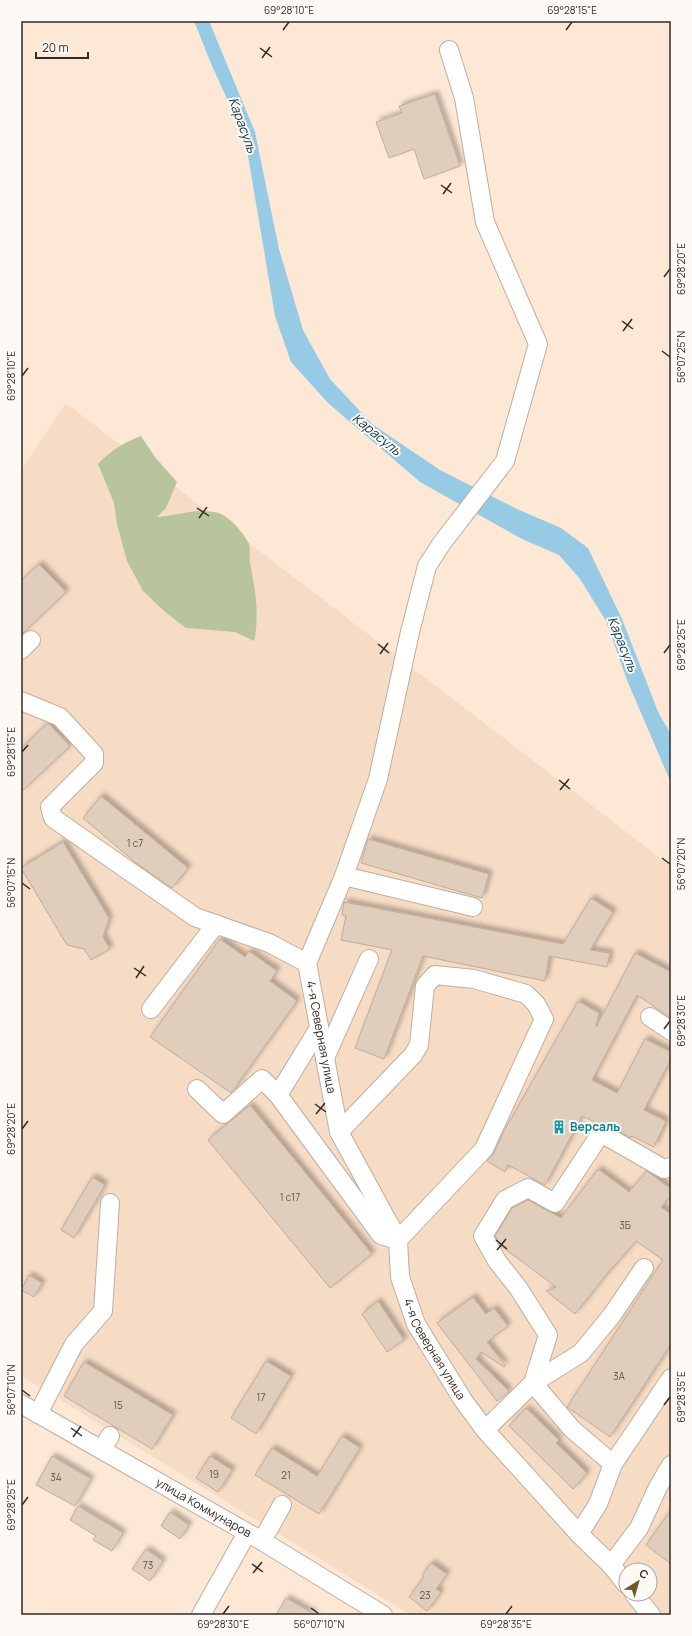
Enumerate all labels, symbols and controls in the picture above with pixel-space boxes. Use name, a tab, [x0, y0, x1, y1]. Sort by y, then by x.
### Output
text: 69°28'10"E	[264, 3, 314, 17]
text: 69°28'15"E	[547, 3, 597, 17]
scale bar	[36, 34, 88, 60]
text: 20 m	[42, 39, 69, 56]
water label: Карасуль	[225, 95, 262, 156]
text: 69°28'20"E	[674, 243, 688, 295]
text: 56°07'25"N	[674, 331, 688, 383]
text: 69°28'10"E	[4, 351, 18, 401]
water label: Карасуль	[349, 409, 406, 460]
water label: Карасуль	[604, 614, 643, 675]
text: 69°28'25"E	[674, 619, 688, 671]
text: 69°28'15"E	[4, 727, 18, 777]
house number: 1 с7	[127, 836, 143, 850]
text: 56°07'20"N	[674, 838, 688, 890]
text: 56°07'15"N	[4, 858, 18, 908]
street label: 4-я Северная улица	[303, 979, 340, 1095]
text: 69°28'30"E	[674, 995, 688, 1047]
text: 69°28'20"E	[4, 1103, 18, 1155]
place label: Версаль	[570, 1118, 620, 1135]
building icon: Версаль	[551, 1119, 567, 1135]
house number: 1 с17	[280, 1190, 300, 1204]
house number: 3Б	[619, 1218, 631, 1232]
street label: 4-я Северная улица	[400, 1296, 470, 1403]
text: 56°07'10"N	[4, 1365, 18, 1415]
house number: 3А	[613, 1369, 626, 1383]
text: 69°28'35"E	[674, 1371, 688, 1423]
house number: 17	[257, 1390, 265, 1404]
house number: 15	[113, 1398, 123, 1412]
house number: 19	[209, 1467, 219, 1481]
house number: 21	[281, 1468, 291, 1482]
house number: 34	[50, 1470, 62, 1484]
street label: улица Коммунаров	[153, 1473, 255, 1542]
text: 69°28'25"E	[4, 1479, 18, 1531]
house number: 73	[143, 1558, 153, 1572]
north arrow	[618, 1562, 658, 1602]
text: С	[637, 1565, 652, 1582]
house number: 23	[419, 1588, 431, 1602]
text: 69°28'30"E	[197, 1617, 249, 1631]
text: 56°07'10"N	[294, 1617, 344, 1631]
text: 69°28'35"E	[480, 1617, 532, 1631]

